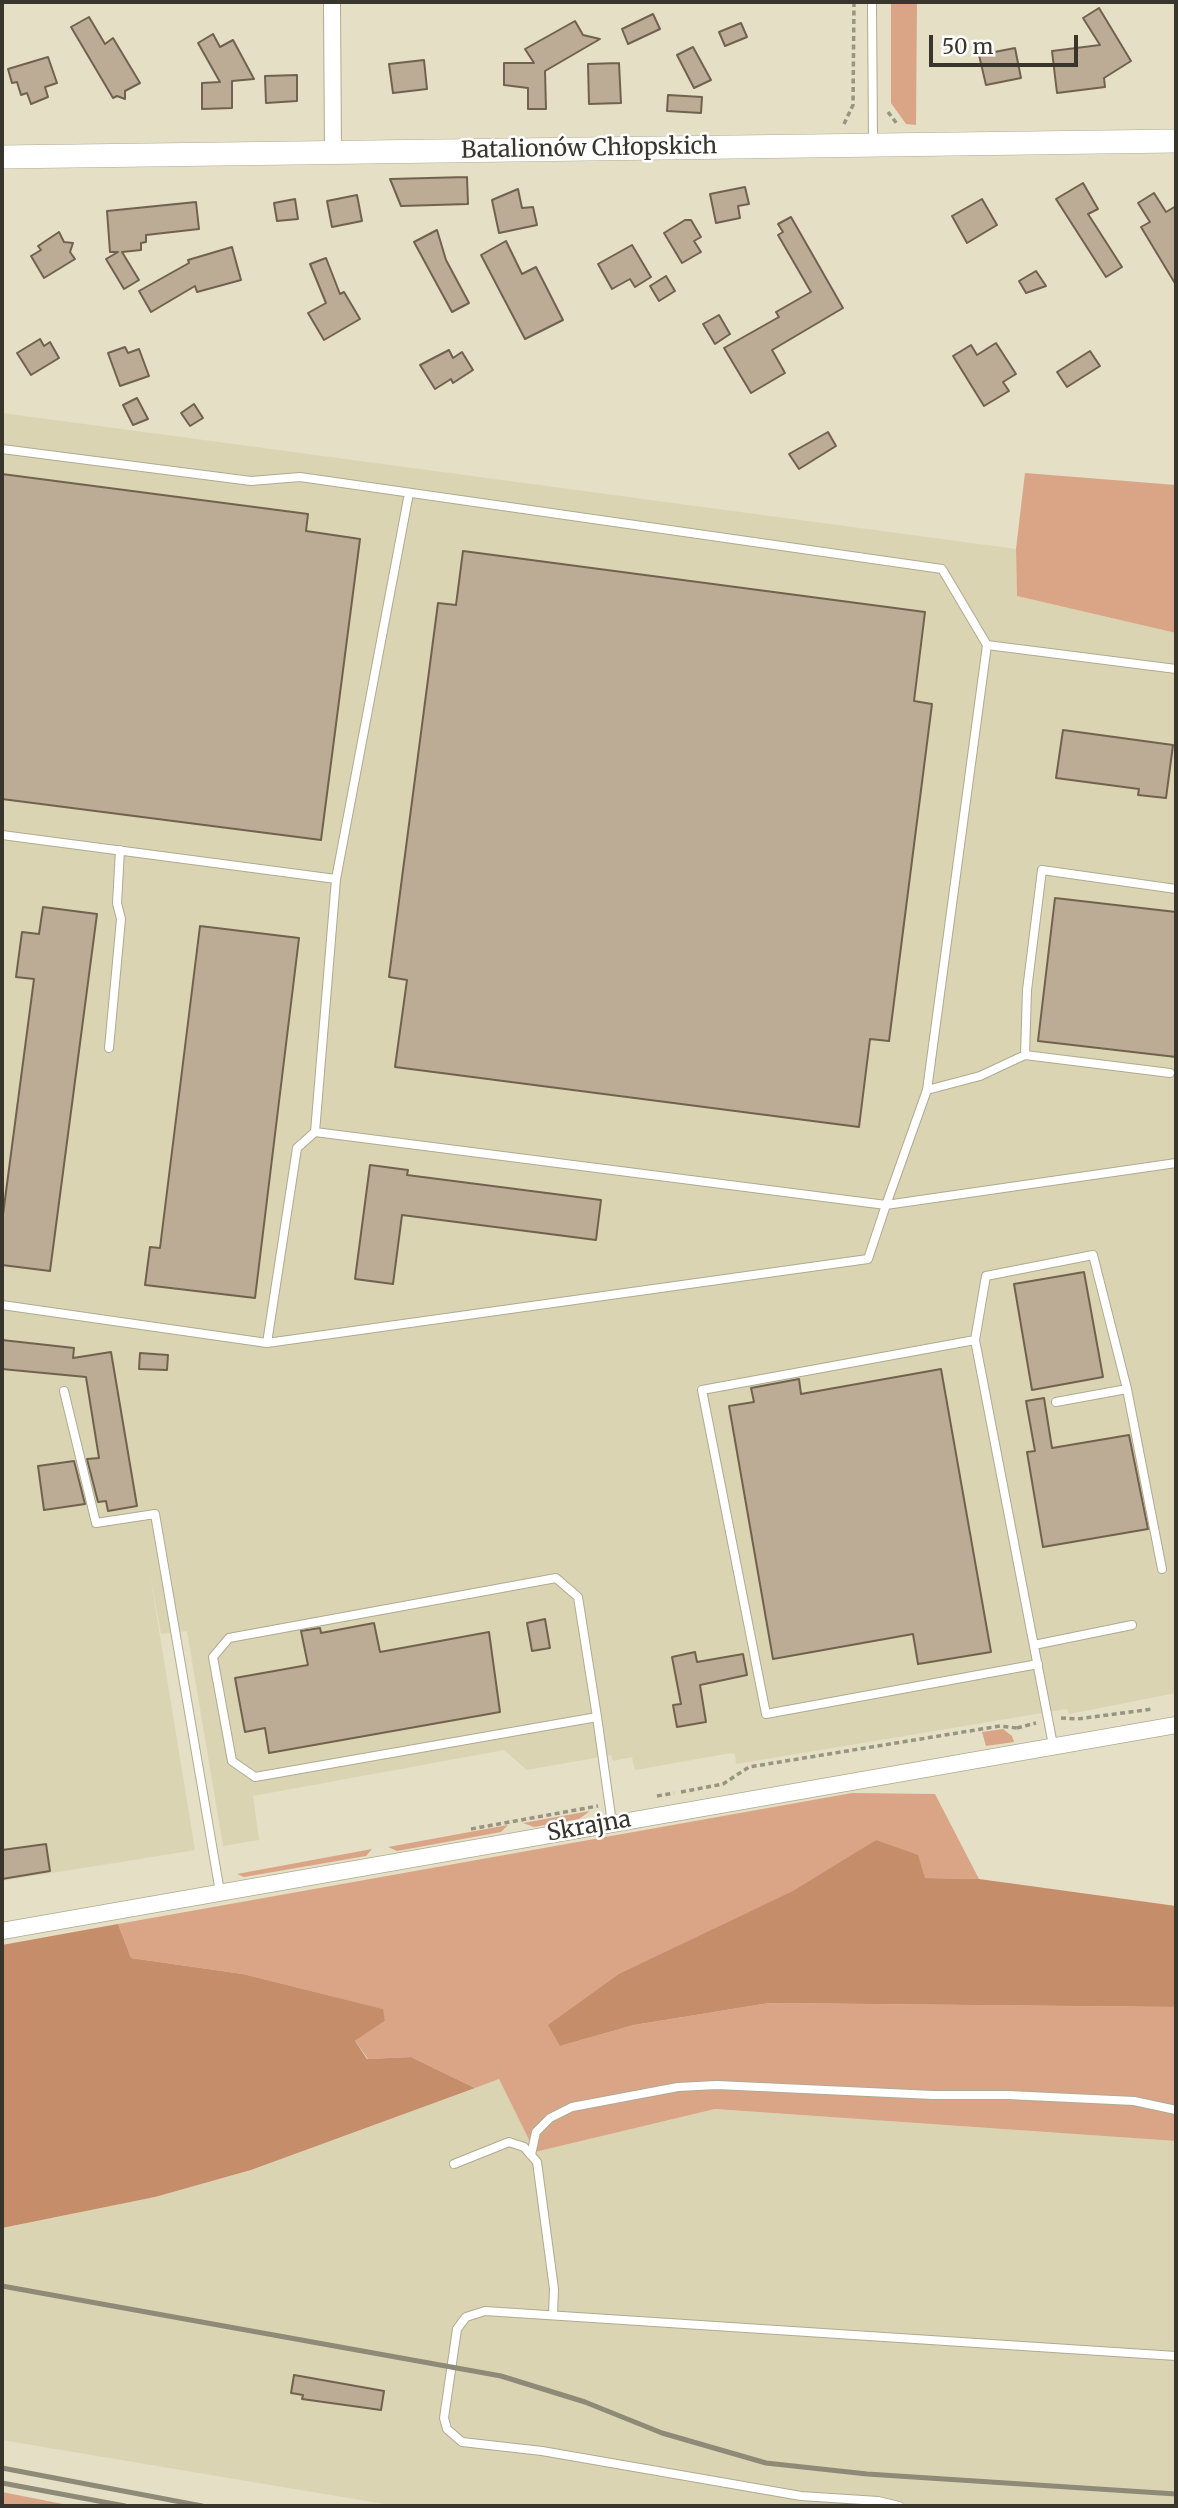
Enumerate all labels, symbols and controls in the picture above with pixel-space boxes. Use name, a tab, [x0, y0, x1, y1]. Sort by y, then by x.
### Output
scale bar	[933, 21, 1082, 65]
text: 50 m	[942, 33, 993, 60]
street label: Batalionów Chłopskich	[461, 133, 717, 165]
street label: Skrajna	[545, 1806, 633, 1848]

